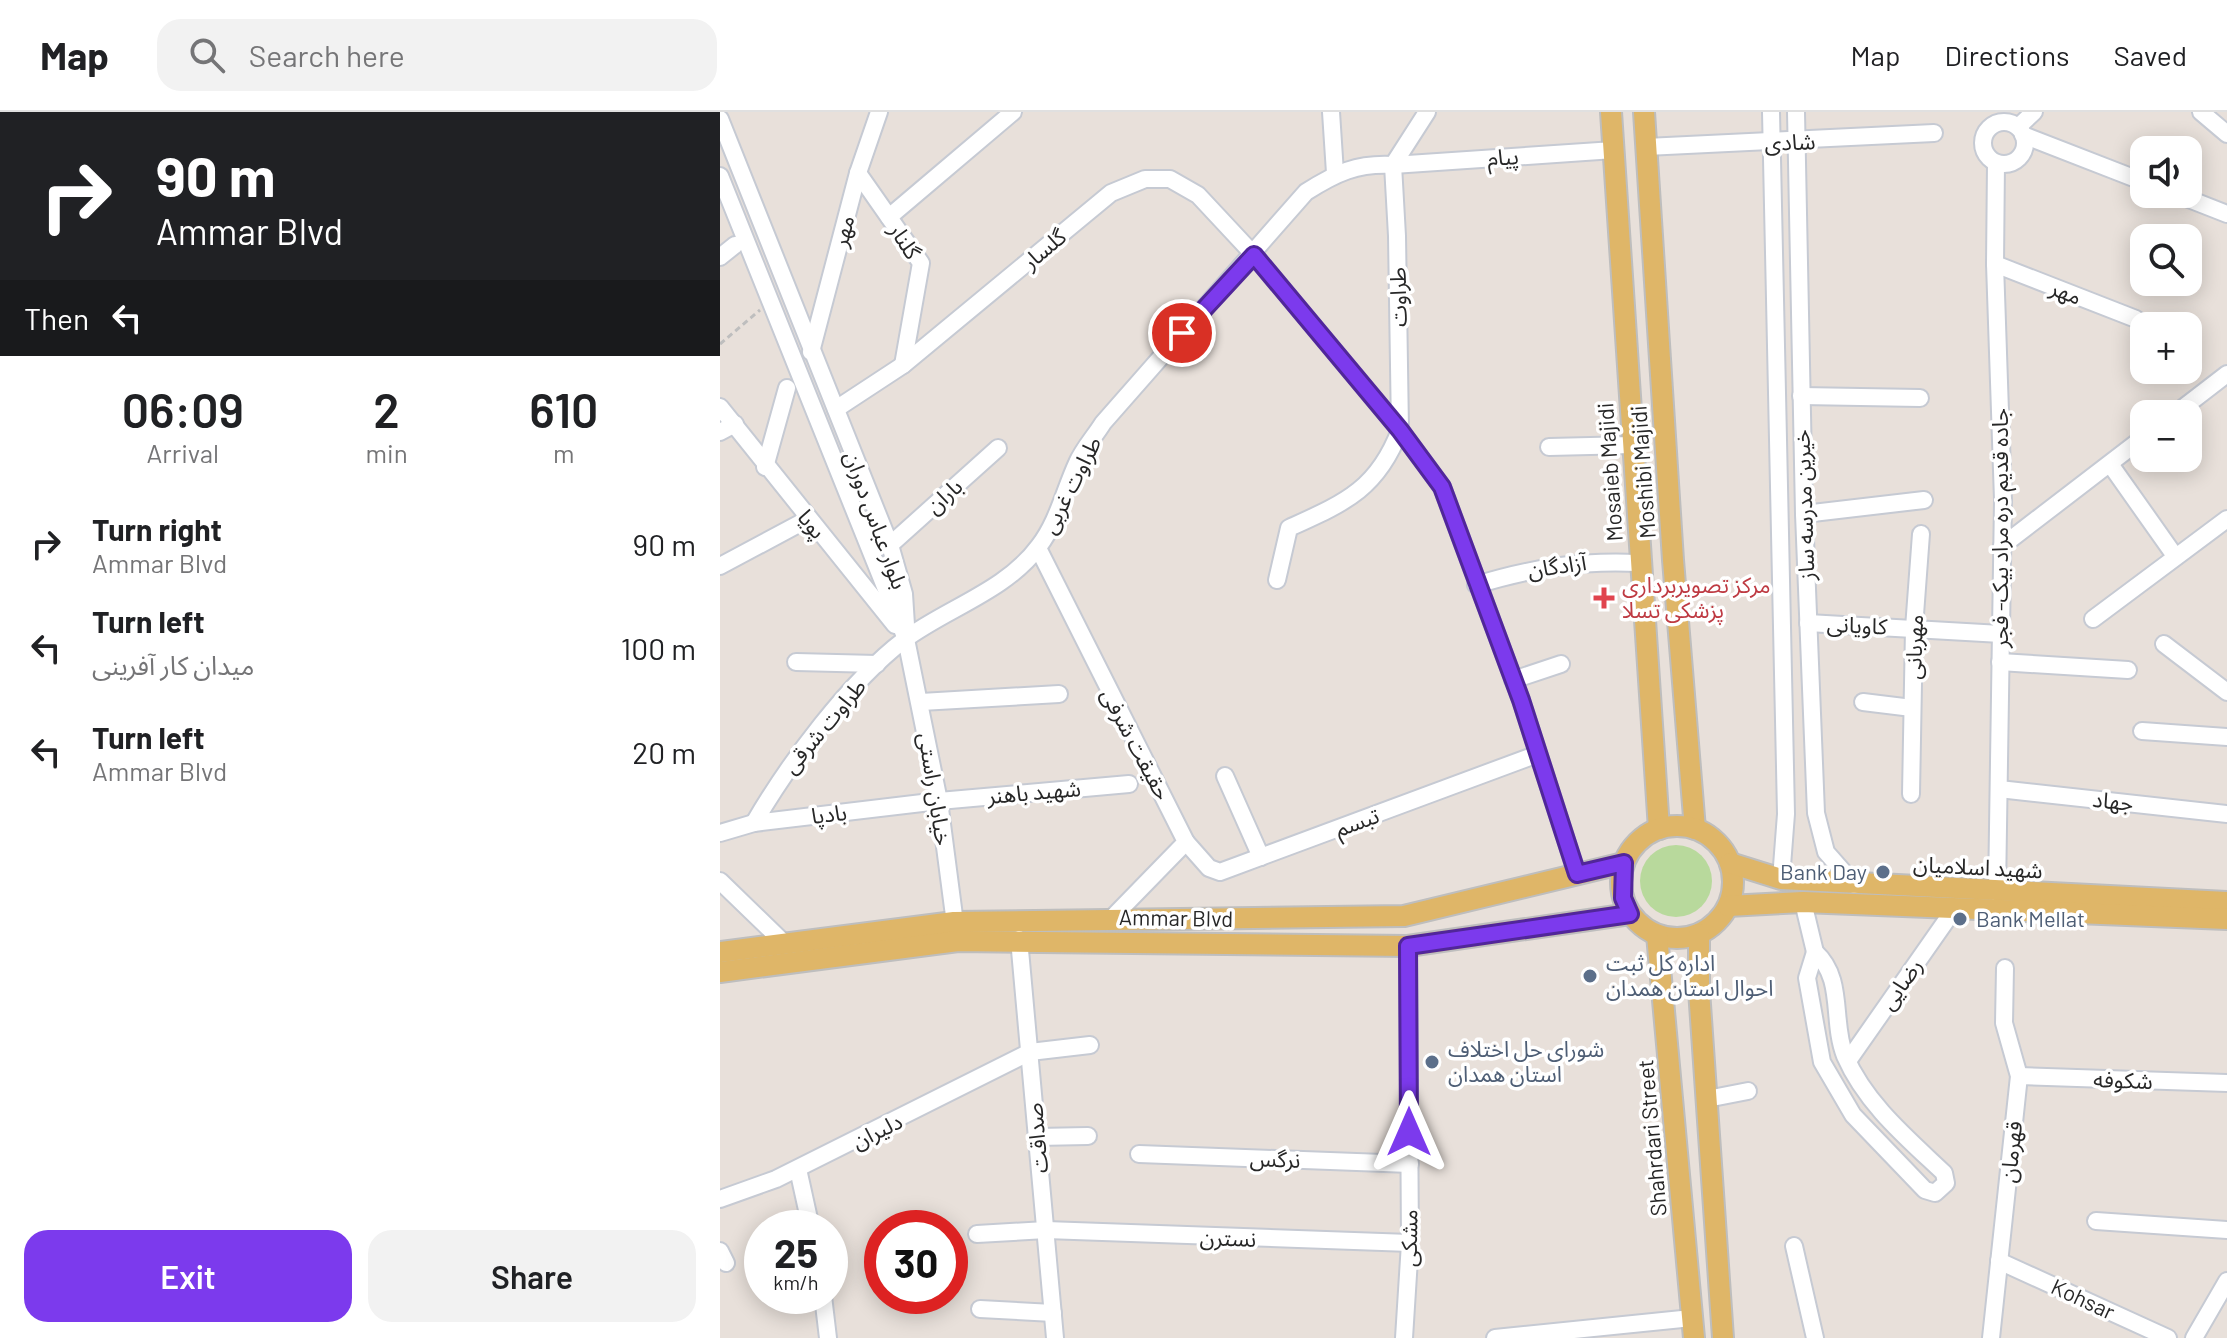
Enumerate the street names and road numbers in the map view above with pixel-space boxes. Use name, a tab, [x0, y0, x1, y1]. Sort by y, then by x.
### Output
street label: شادی	[1764, 127, 1816, 156]
street label: پیام	[1486, 142, 1520, 175]
street label: مهر	[825, 212, 860, 251]
street label: گلنار	[882, 217, 928, 265]
street label: گلسار	[1016, 222, 1072, 276]
street label: طراوت	[1383, 267, 1412, 327]
street label: مهر	[2046, 273, 2086, 310]
street label: Mosaieb Majidi	[1591, 402, 1627, 542]
street label: Moshibi Majidi	[1624, 405, 1660, 540]
street label: جاده قدیم دره مراد بیک- فجر	[1986, 408, 2017, 649]
street label: خیرین مدرسه ساز	[1787, 429, 1821, 582]
street label: طراوت غربی	[1035, 432, 1107, 538]
street label: بلوار عباس دوران	[838, 447, 914, 593]
street label: باران	[920, 472, 968, 520]
street label: پویا	[791, 504, 832, 545]
street label: آزادگان	[1526, 548, 1590, 584]
street label: کاویانی	[1826, 609, 1889, 640]
street label: مهربانی	[1899, 614, 1928, 680]
street label: طراوت شرقی	[776, 673, 871, 779]
street label: حقیقت شرفی	[1096, 683, 1177, 804]
street label: خیابان راستی	[912, 731, 958, 847]
street label: شهید باهنر	[985, 774, 1082, 809]
street label: جهاد	[2091, 785, 2135, 816]
street label: بادپا	[810, 798, 849, 831]
street label: تبسم	[1331, 801, 1384, 846]
street label: شهید اسلامیان	[1913, 850, 2043, 883]
street label: Ammar Blvd	[1119, 903, 1233, 931]
street label: رضایی	[1873, 953, 1929, 1015]
street label: Shahrdari Street	[1631, 1059, 1671, 1217]
street label: شکوفه	[2093, 1065, 2153, 1094]
street label: صداقت	[1020, 1102, 1052, 1174]
street label: دلیران	[847, 1107, 906, 1154]
street label: قهرمان	[1994, 1120, 2027, 1184]
street label: نرگس	[1249, 1144, 1301, 1173]
street label: مشکی	[1394, 1209, 1423, 1267]
street label: نسترن	[1199, 1223, 1257, 1252]
street label: Kohsar	[2048, 1272, 2119, 1324]

